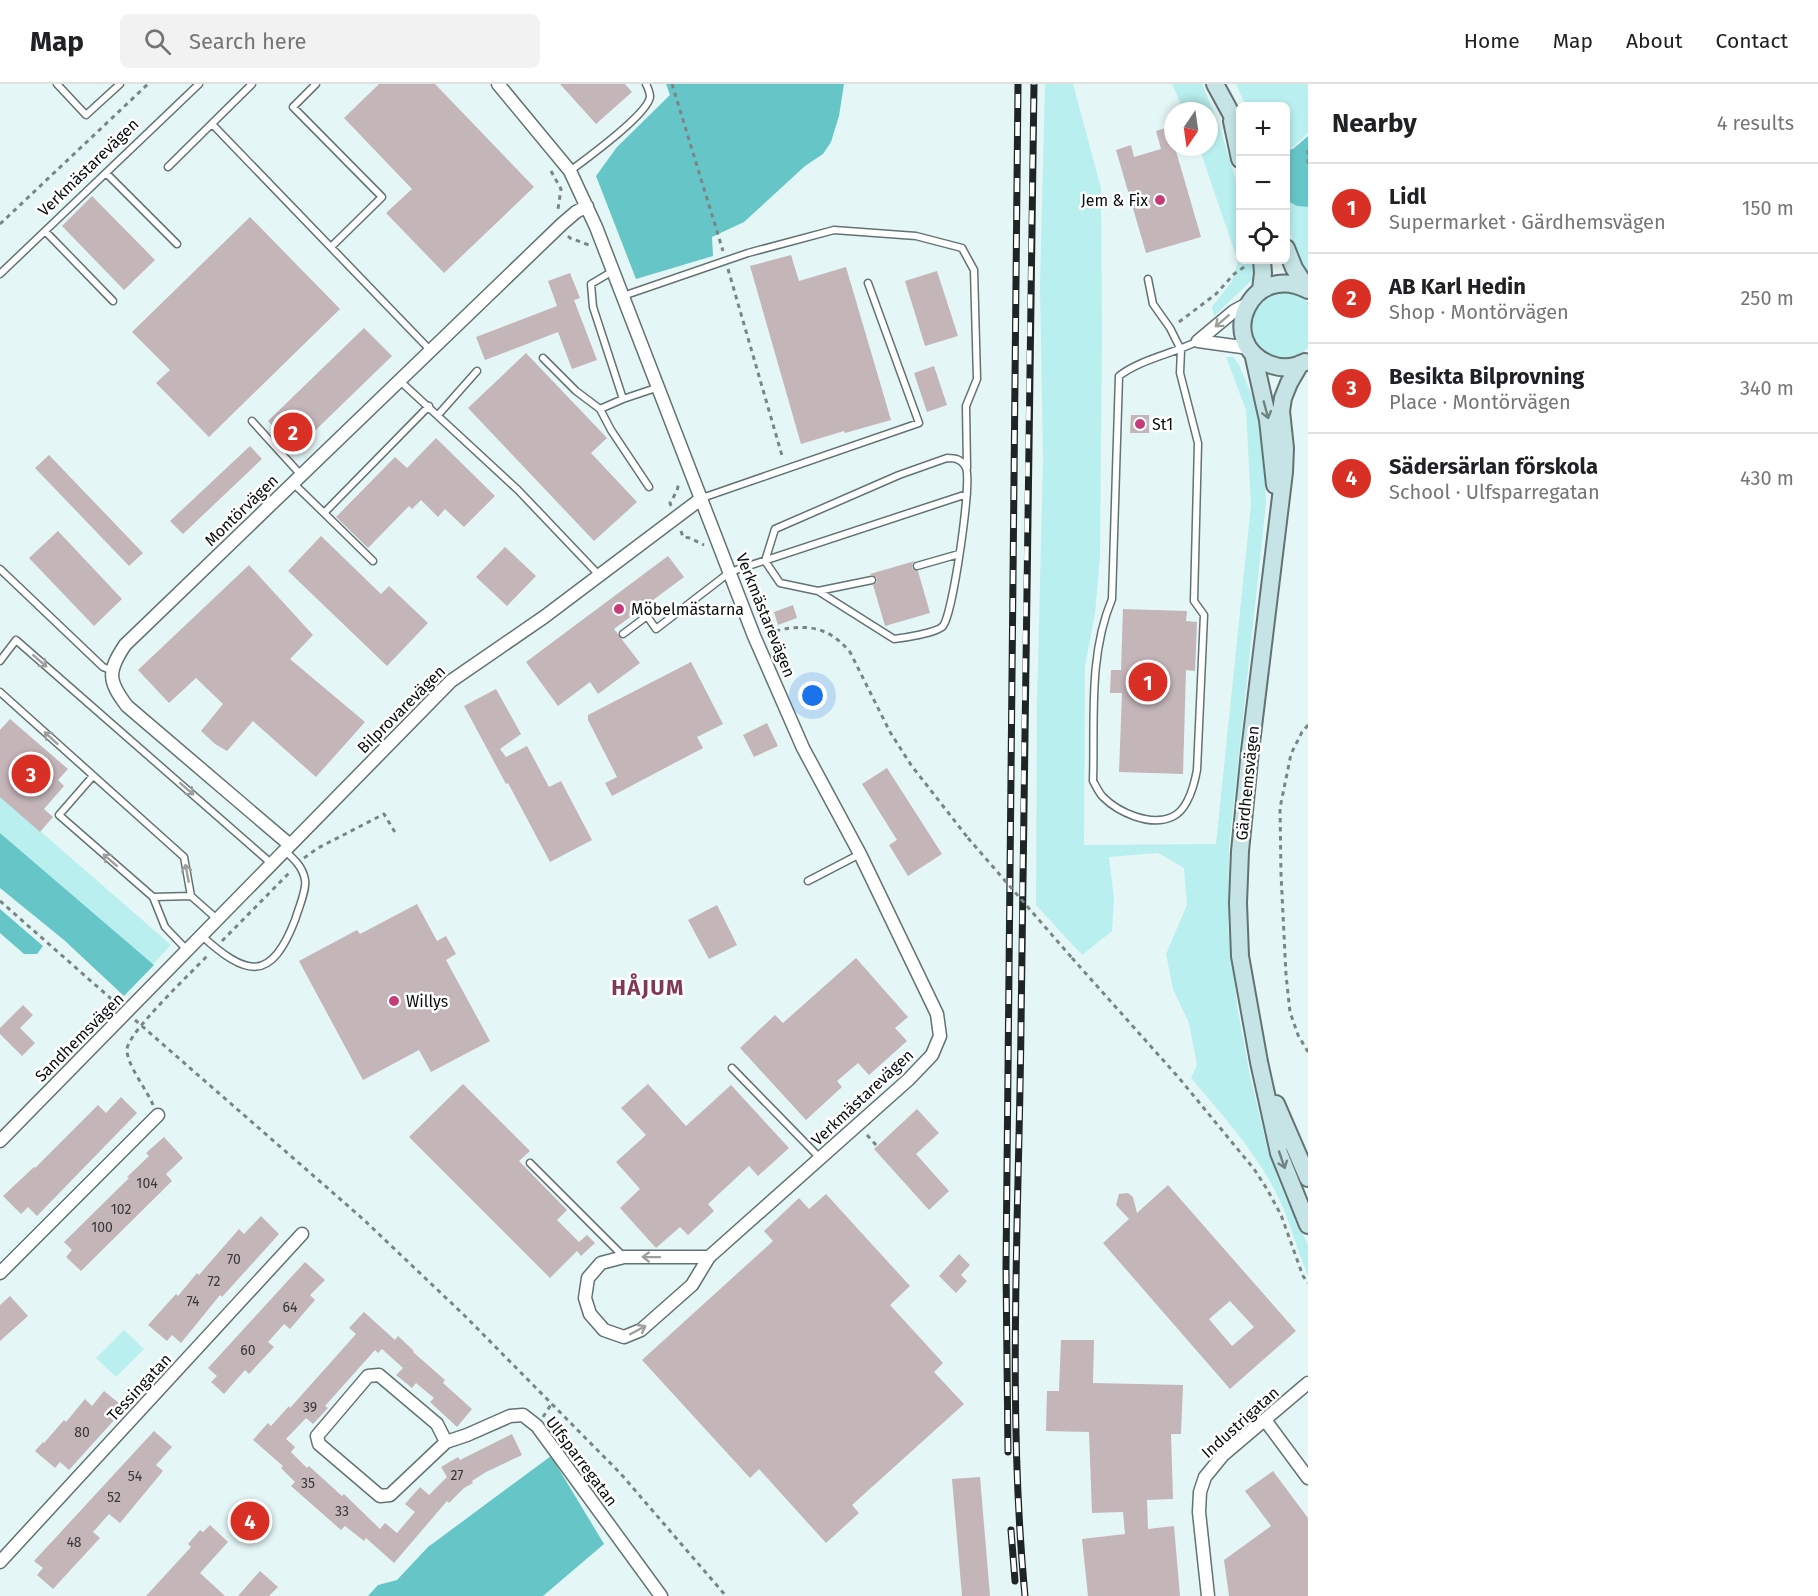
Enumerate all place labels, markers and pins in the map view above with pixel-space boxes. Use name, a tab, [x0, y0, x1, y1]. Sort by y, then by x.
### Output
place label: Jem & Fix	[1081, 191, 1148, 210]
marker: Jem & Fix	[1153, 193, 1167, 207]
pin: 2	[274, 410, 312, 454]
place label: St1	[1152, 415, 1173, 434]
marker: St1	[1133, 417, 1147, 431]
place label: Möbelmästarna	[631, 600, 744, 619]
marker: Möbelmästarna	[612, 602, 626, 616]
pin: 1	[1128, 660, 1168, 704]
pin: 3	[12, 752, 51, 796]
place label: Willys	[406, 992, 448, 1011]
marker: Willys	[387, 994, 401, 1008]
pin: 4	[230, 1498, 270, 1544]

